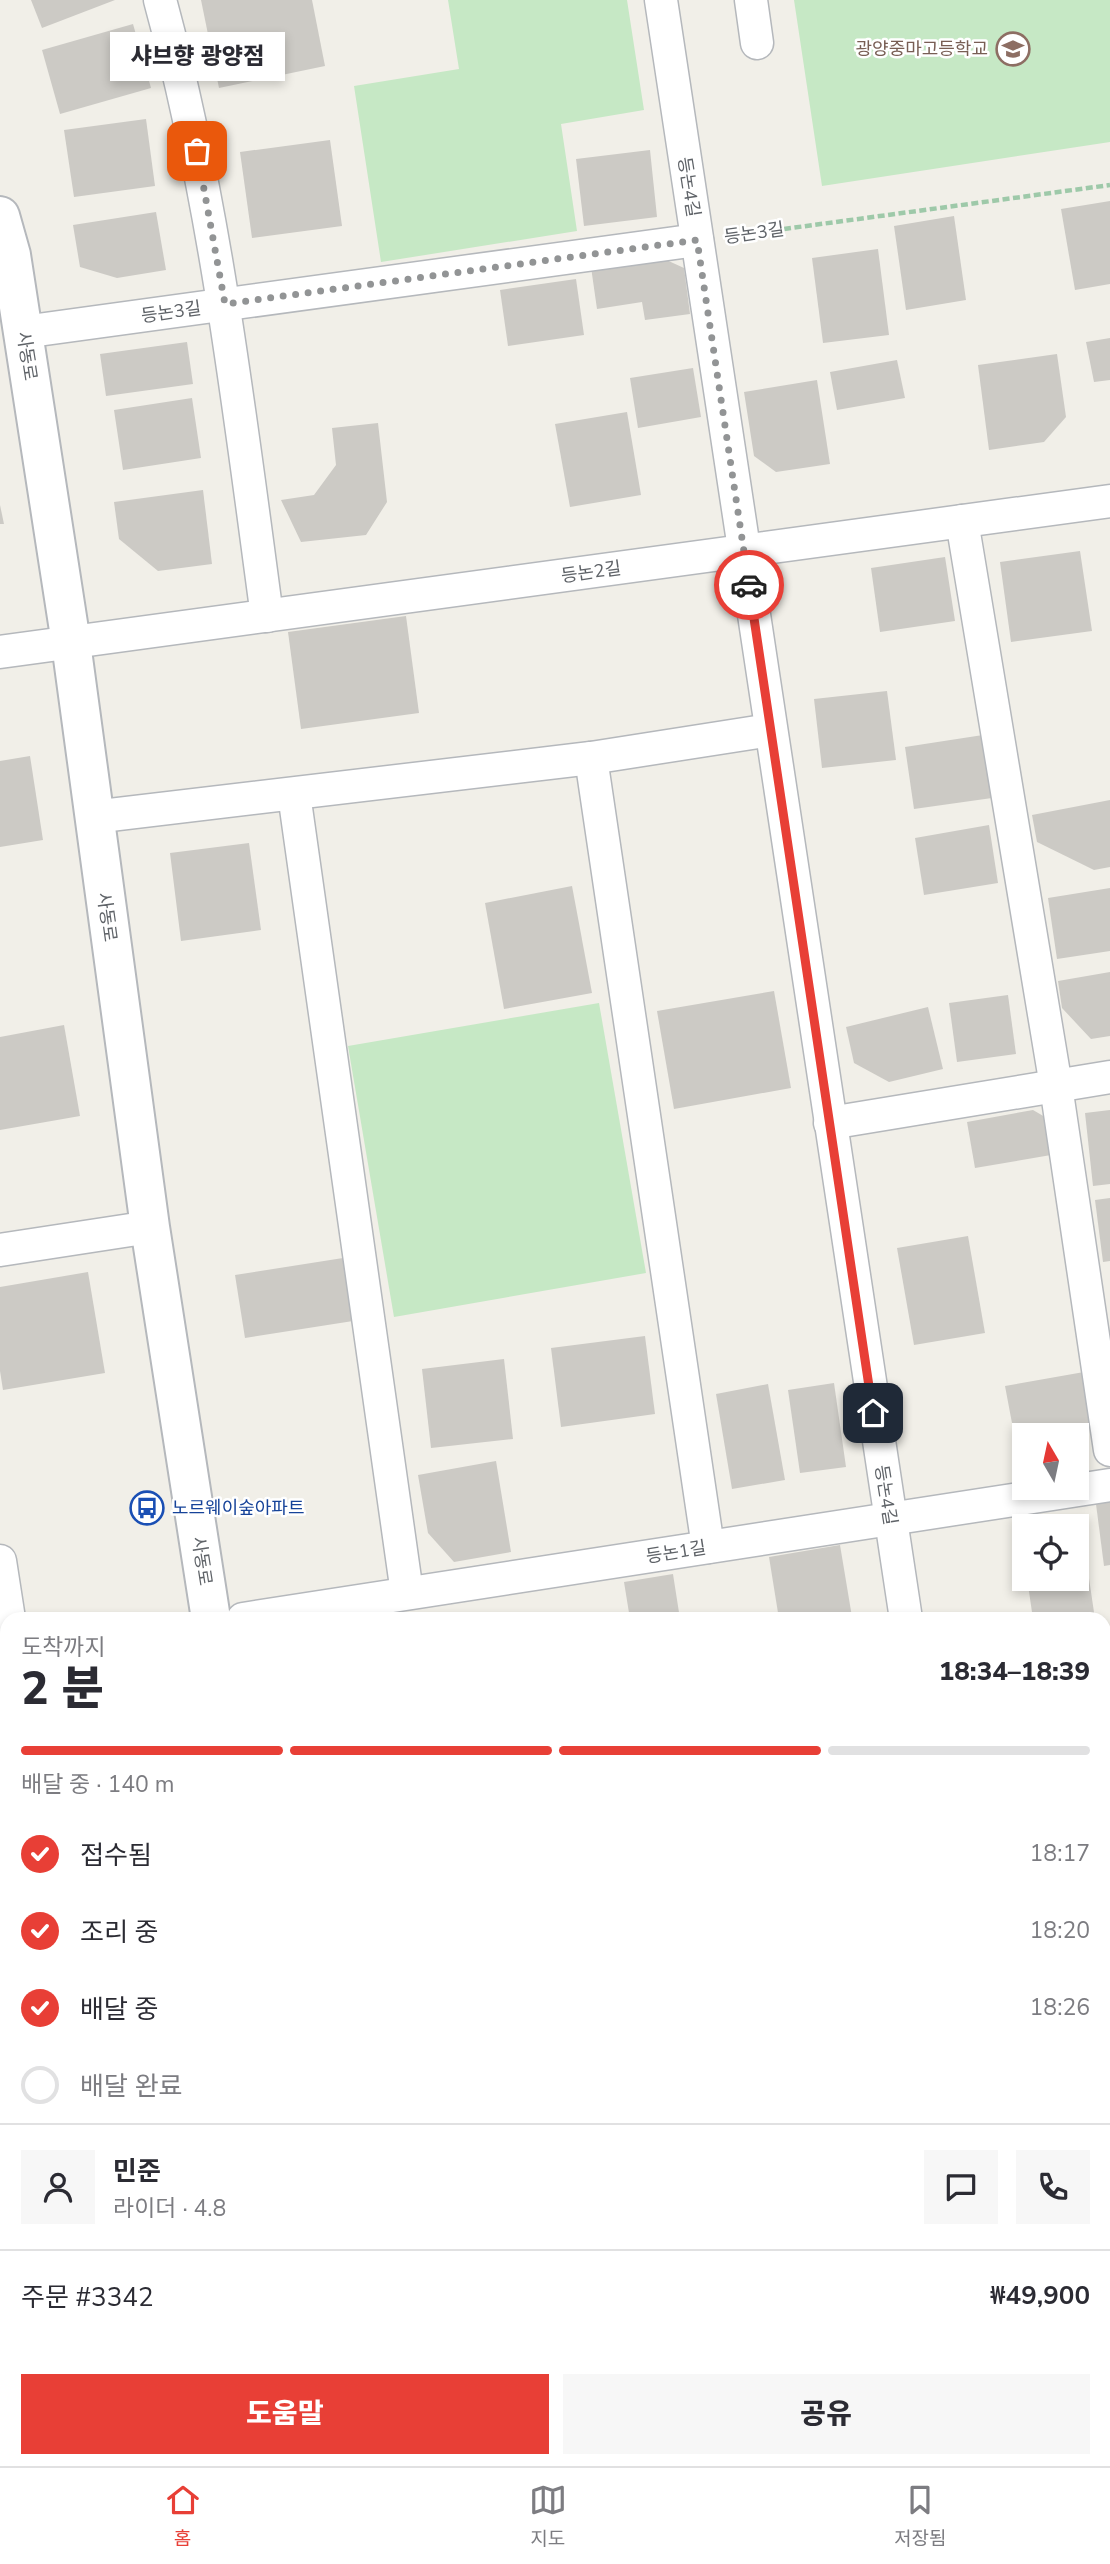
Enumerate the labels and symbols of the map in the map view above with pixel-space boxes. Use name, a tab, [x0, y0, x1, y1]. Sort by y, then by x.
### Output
school or university icon: 광양중마고등학교	[994, 30, 1032, 68]
callout: 샤브향 광양점	[110, 32, 284, 81]
place label: 광양중마고등학교	[856, 37, 988, 61]
pin	[167, 121, 227, 181]
street label: 등논4길	[672, 155, 706, 219]
street label: 등논3길	[722, 217, 786, 249]
street label: 등논3길	[139, 296, 203, 328]
street label: 사동로	[11, 330, 43, 382]
courier	[714, 550, 784, 620]
street label: 등논2길	[559, 556, 623, 588]
street label: 사동로	[92, 891, 122, 943]
pin	[843, 1383, 903, 1443]
north arrow	[1012, 1423, 1088, 1500]
street label: 등논4길	[869, 1463, 903, 1527]
bus stop icon: 노르웨이숲아파트	[128, 1489, 166, 1527]
place label: 노르웨이숲아파트	[172, 1496, 304, 1520]
street label: 사동로	[186, 1535, 218, 1587]
street label: 등논1길	[644, 1535, 708, 1569]

